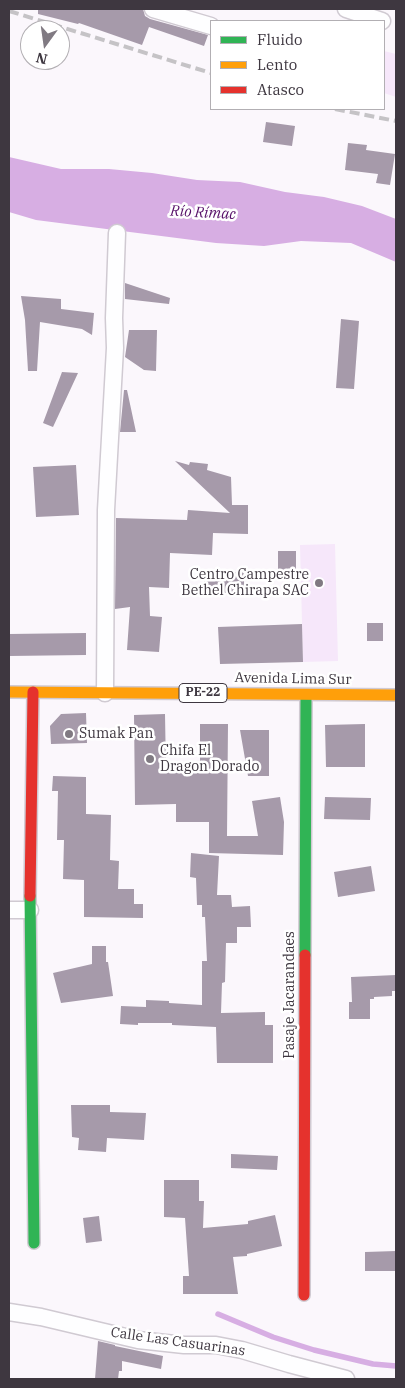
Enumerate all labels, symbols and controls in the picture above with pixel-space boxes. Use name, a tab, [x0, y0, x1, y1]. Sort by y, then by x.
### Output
north arrow	[20, 20, 70, 70]
legend	[210, 20, 385, 110]
text: Fluido	[257, 30, 302, 49]
text: N	[34, 49, 49, 69]
text: Lento	[257, 55, 297, 74]
text: Atasco	[257, 80, 304, 99]
water label: Río Rímac	[170, 202, 236, 224]
place label: Centro Campestre Bethel Chirapa SAC	[181, 567, 309, 600]
marker: Centro Campestre Bethel Chirapa SAC	[313, 577, 325, 589]
street label: Avenida Lima Sur	[234, 670, 352, 688]
road number: PE-22	[179, 684, 227, 702]
place label: Sumak Pan	[79, 726, 153, 742]
marker: Sumak Pan	[63, 728, 75, 740]
place label: Chifa El Dragon Dorado	[160, 743, 259, 776]
marker: Chifa El Dragon Dorado	[144, 753, 156, 765]
street label: Pasaje Jacarandaes	[282, 931, 298, 1059]
street label: Calle Las Casuarinas	[110, 1324, 246, 1360]

